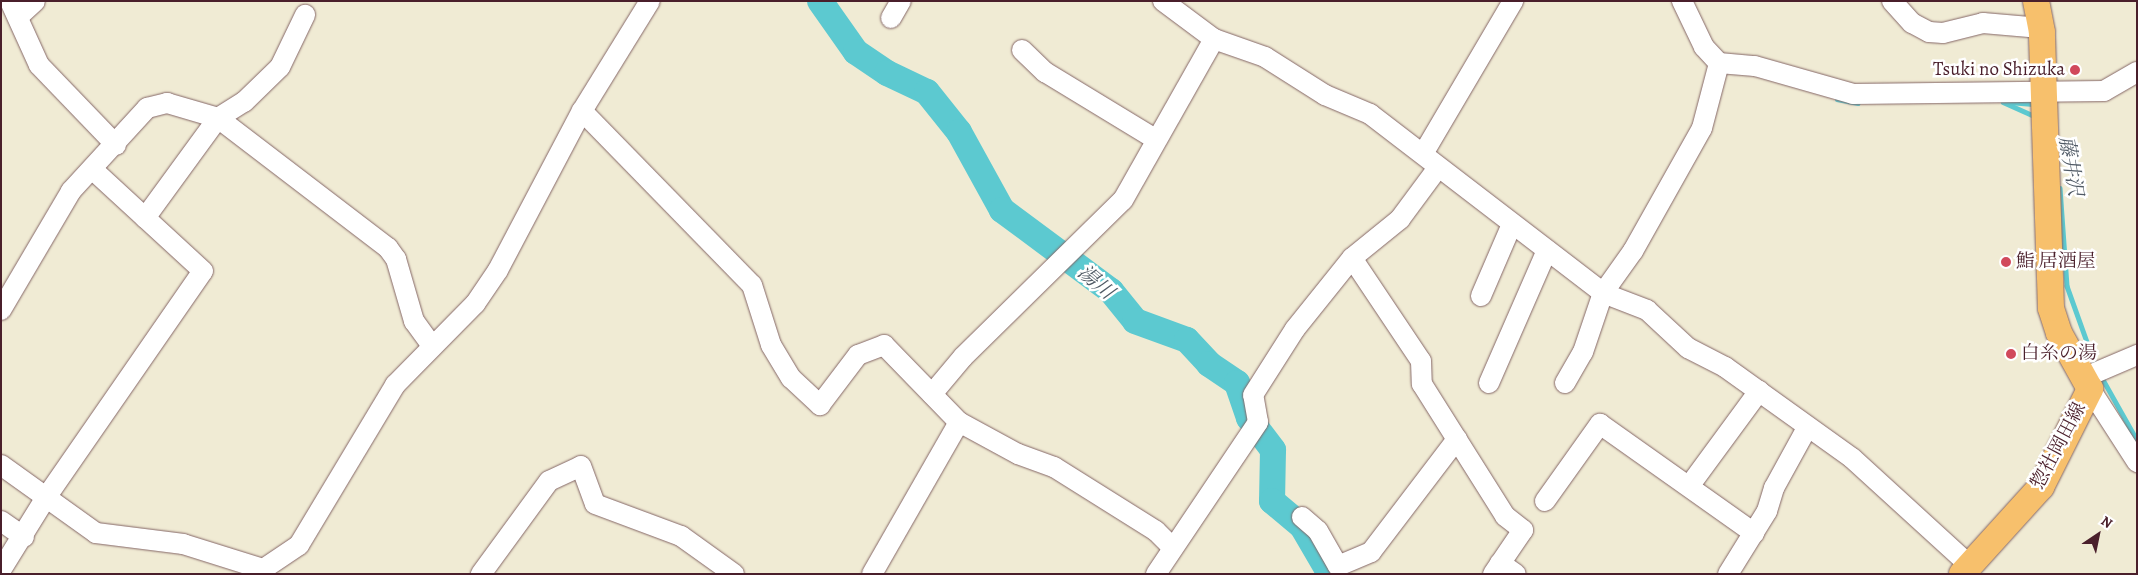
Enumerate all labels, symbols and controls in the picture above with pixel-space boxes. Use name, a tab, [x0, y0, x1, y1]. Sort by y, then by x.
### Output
place label: Tsuki no Shizuka	[1933, 59, 2065, 81]
marker: Tsuki no Shizuka	[2069, 64, 2081, 76]
water label: 藤井沢	[2054, 134, 2088, 198]
place label: 鮨 居酒屋	[2016, 251, 2096, 273]
marker: 鮨 居酒屋	[2000, 256, 2012, 268]
water label: 湯川	[1073, 260, 1119, 304]
place label: 白糸の湯	[2021, 343, 2097, 365]
marker: 白糸の湯	[2005, 348, 2017, 360]
street label: 惣社岡田線	[2027, 399, 2091, 493]
north arrow	[2073, 510, 2123, 560]
text: N	[2097, 511, 2116, 533]

